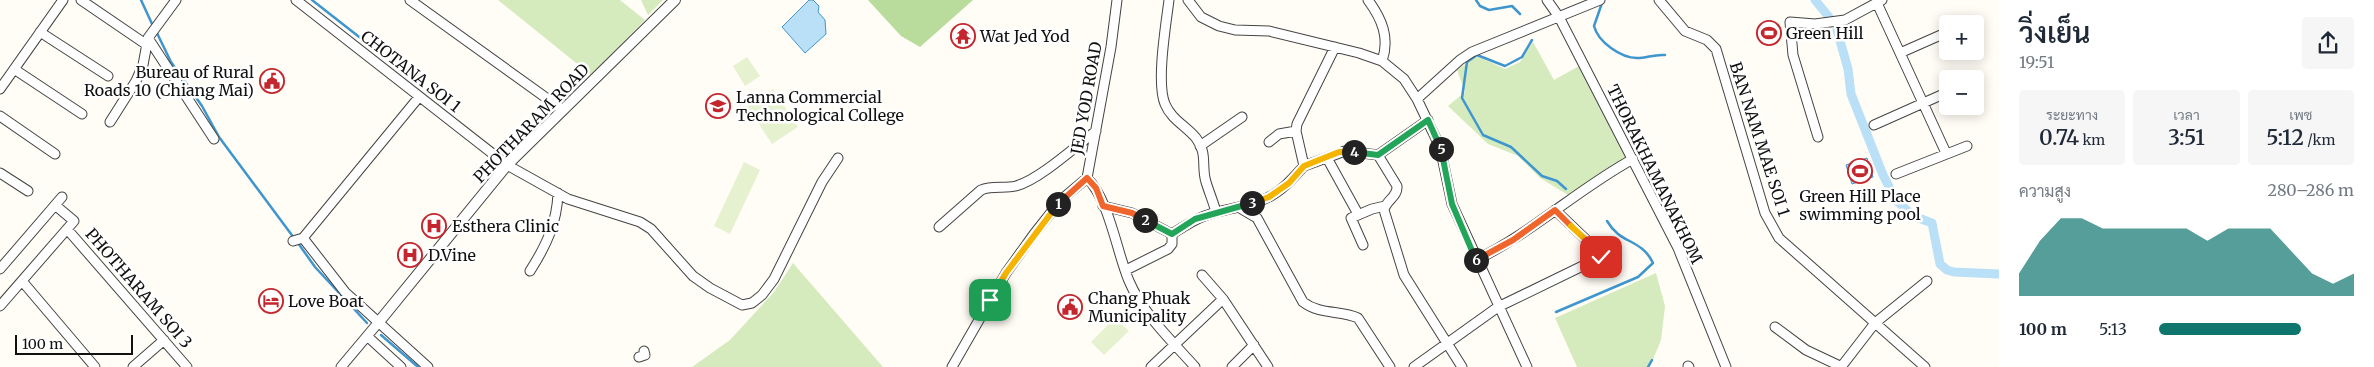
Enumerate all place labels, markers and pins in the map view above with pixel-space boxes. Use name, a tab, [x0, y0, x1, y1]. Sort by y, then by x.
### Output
sports icon: Green Hill	[1756, 20, 1782, 46]
temple icon: Wat Jed Yod	[950, 23, 976, 49]
place label: Green Hill	[1786, 23, 1863, 43]
place label: Wat Jed Yod	[979, 26, 1070, 46]
place label: Bureau of Rural Roads 10 (Chiang Mai)	[84, 62, 254, 100]
public building icon: Bureau of Rural Roads 10 (Chiang Mai)	[259, 68, 285, 94]
place label: Lanna Commercial Technological College	[736, 87, 904, 125]
school or university icon: Lanna Commercial Technological College	[705, 93, 731, 119]
pin: 5	[1428, 136, 1454, 162]
pin: 4	[1342, 140, 1366, 164]
sports icon: Green Hill Place swimming pool	[1847, 158, 1873, 184]
place label: Green Hill Place swimming pool	[1799, 186, 1921, 224]
pin: 3	[1240, 190, 1264, 216]
pin: 1	[1046, 192, 1070, 216]
pin: 2	[1132, 208, 1158, 232]
hospital icon: Esthera Clinic	[421, 213, 447, 239]
place label: Esthera Clinic	[452, 216, 559, 236]
pin	[1580, 236, 1622, 278]
hospital icon: D.Vine	[397, 242, 423, 268]
place label: D.Vine	[428, 245, 476, 265]
pin: 6	[1464, 248, 1488, 272]
pin	[969, 279, 1011, 321]
hotel icon: Love Boat	[258, 288, 284, 314]
place label: Chang Phuak Municipality	[1088, 288, 1191, 326]
place label: Love Boat	[288, 291, 365, 311]
public building icon: Chang Phuak Municipality	[1057, 294, 1083, 320]

